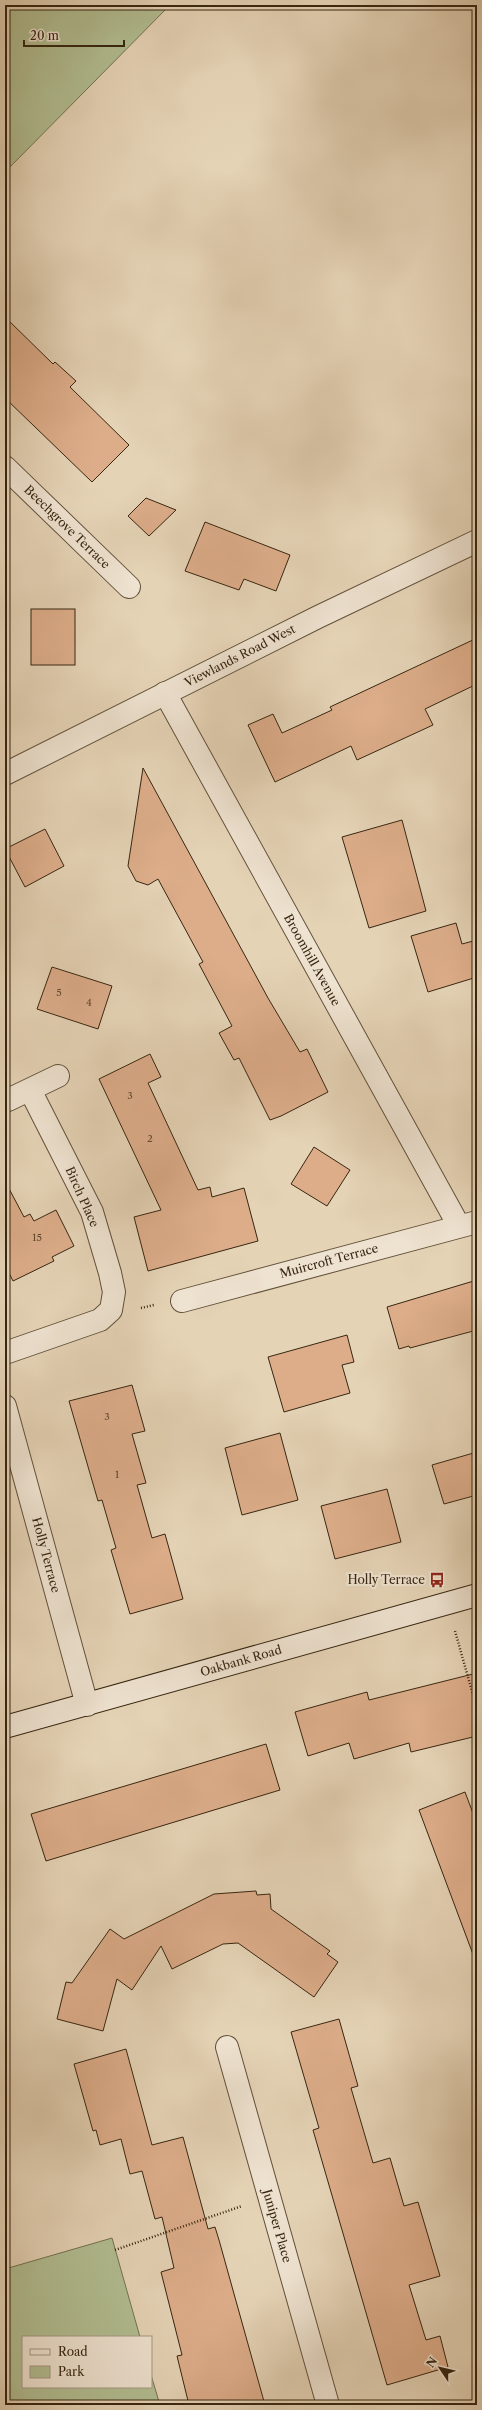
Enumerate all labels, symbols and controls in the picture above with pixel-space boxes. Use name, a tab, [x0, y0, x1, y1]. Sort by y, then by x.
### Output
scale bar	[24, 22, 124, 48]
text: 20 m	[30, 28, 59, 43]
street label: Beechgrove Terrace	[21, 482, 114, 572]
street label: Viewlands Road West	[181, 621, 298, 691]
street label: Broomhill Avenue	[281, 911, 344, 1009]
house number: 5	[56, 986, 62, 999]
house number: 4	[86, 996, 92, 1009]
house number: 3	[127, 1089, 133, 1102]
house number: 2	[147, 1132, 153, 1145]
street label: Birch Place	[62, 1164, 103, 1230]
house number: 15	[32, 1231, 42, 1244]
street label: Muircroft Terrace	[278, 1240, 380, 1281]
house number: 3	[104, 1410, 110, 1423]
house number: 1	[115, 1468, 120, 1481]
street label: Holly Terrace	[29, 1515, 64, 1595]
bus stop icon: Holly Terrace	[428, 1571, 446, 1589]
place label: Holly Terrace	[347, 1572, 425, 1587]
street label: Oakbank Road	[198, 1642, 284, 1679]
street label: Juniper Place	[259, 2186, 295, 2265]
legend	[22, 2336, 152, 2388]
text: Road	[58, 2344, 88, 2359]
north arrow	[420, 2348, 460, 2388]
text: N	[423, 2354, 441, 2370]
text: Park	[58, 2364, 85, 2379]

